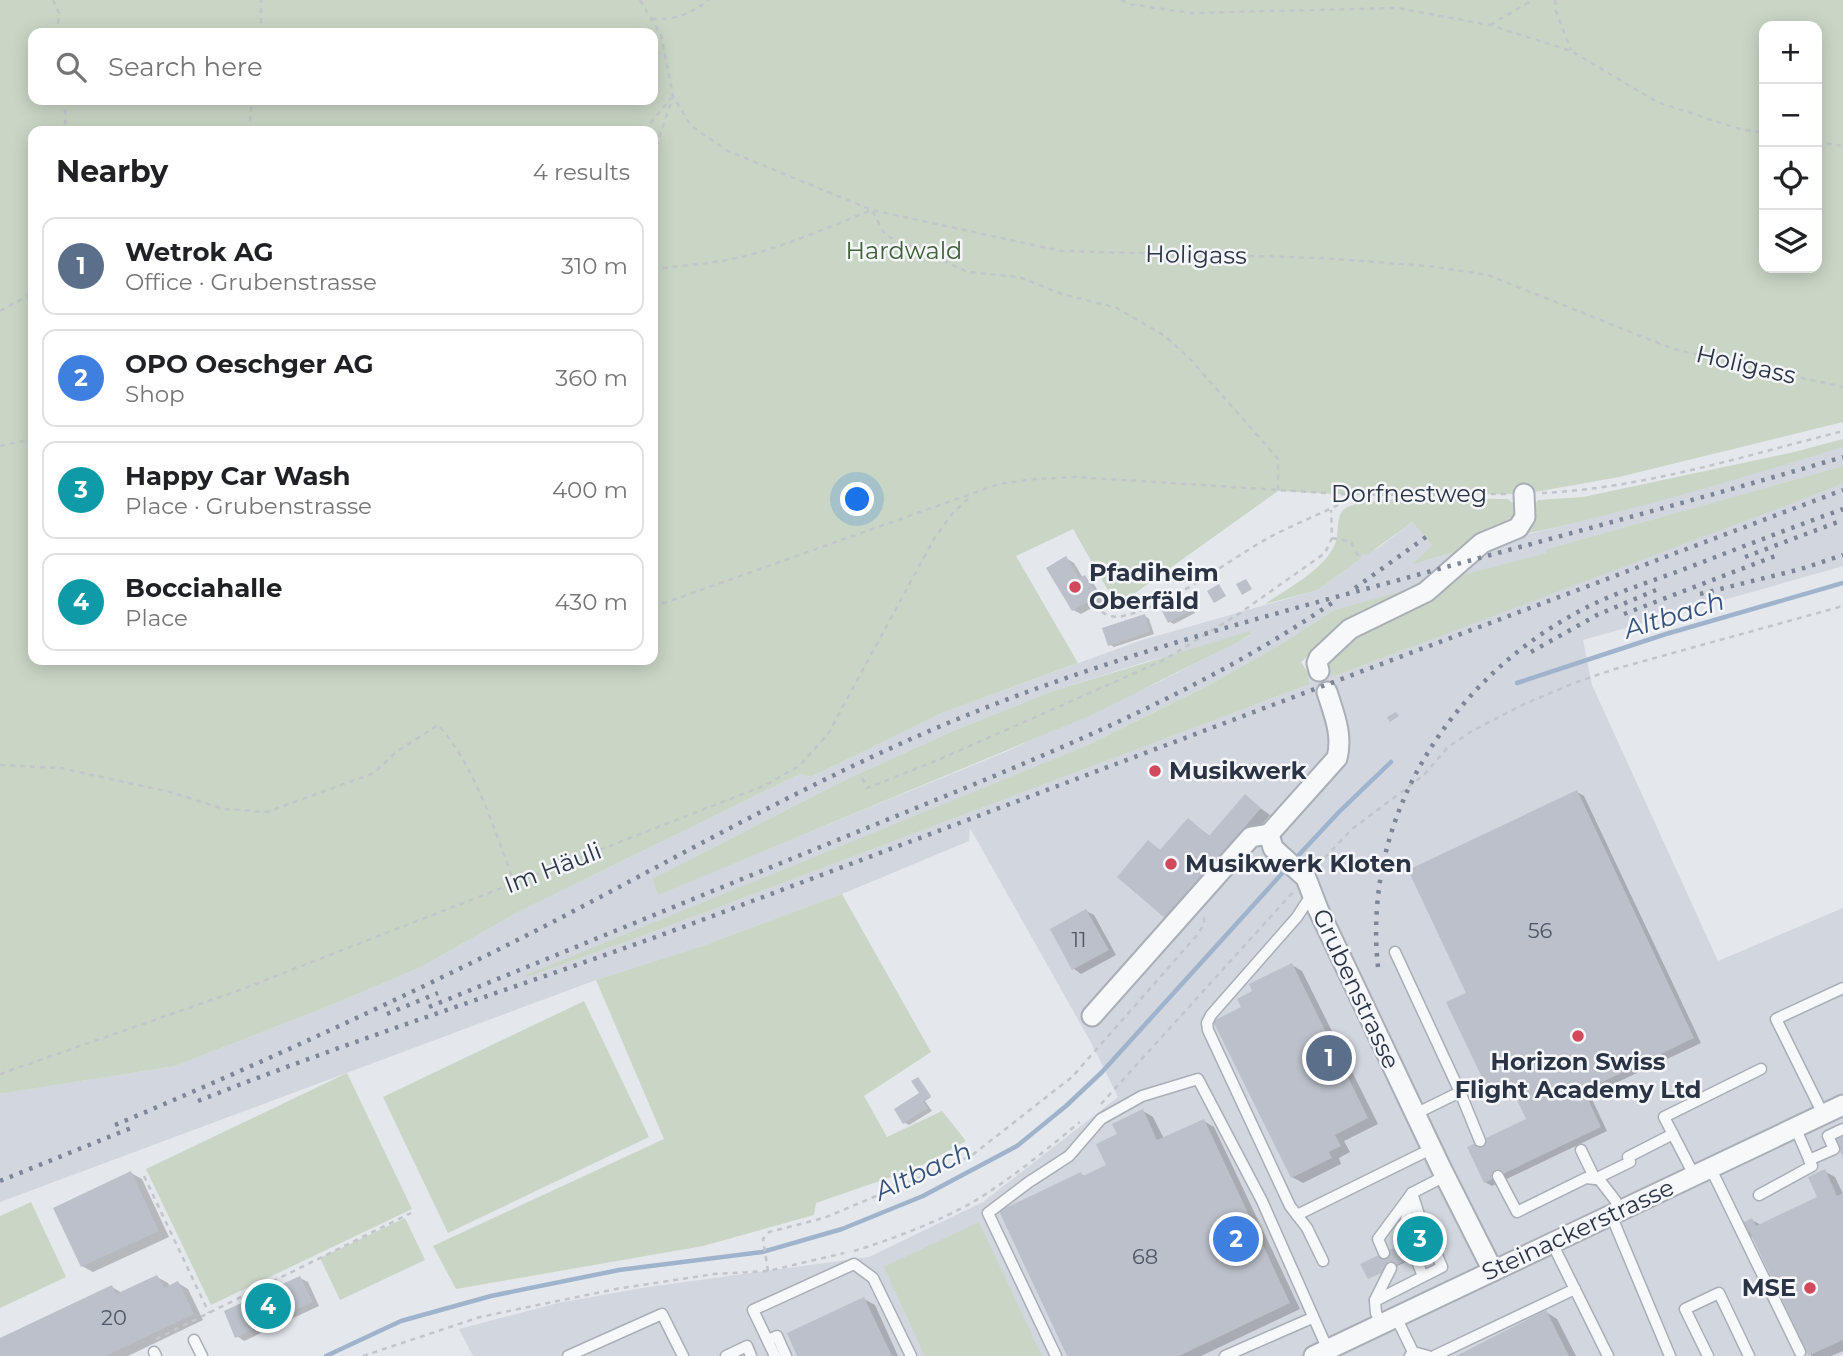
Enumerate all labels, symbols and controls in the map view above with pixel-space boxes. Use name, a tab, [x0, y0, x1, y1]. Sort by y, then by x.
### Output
map controls	[1759, 21, 1822, 273]
button: +	[1759, 21, 1822, 84]
search box	[28, 28, 658, 105]
icon: search	[52, 48, 90, 86]
text: Search here	[108, 51, 263, 83]
button: −	[1759, 84, 1822, 147]
button: locate	[1759, 147, 1822, 210]
text: Nearby	[56, 153, 168, 190]
text: 4 results	[533, 158, 630, 186]
button: layers	[1759, 210, 1822, 273]
text: Wetrok AG	[125, 236, 274, 268]
park label: Hardwald	[846, 236, 962, 265]
street label: Holigass	[1145, 239, 1247, 270]
text: 1	[76, 252, 86, 280]
text: 310 m	[561, 252, 628, 280]
text: Office · Grubenstrasse	[125, 268, 377, 296]
street label: Holigass	[1693, 339, 1799, 390]
text: OPO Oeschger AG	[125, 348, 374, 380]
text: 2	[74, 364, 88, 392]
text: 360 m	[555, 364, 628, 392]
text: Shop	[125, 380, 185, 408]
text: Happy Car Wash	[125, 460, 350, 492]
text: 3	[74, 476, 88, 504]
text: 400 m	[552, 476, 628, 504]
street label: Dorfnestweg	[1331, 479, 1487, 508]
your location	[840, 482, 874, 516]
text: Place · Grubenstrasse	[125, 492, 372, 520]
place label: Pfadiheim Oberfäld	[1089, 558, 1219, 615]
text: Bocciahalle	[125, 572, 282, 604]
marker: Pfadiheim Oberfäld	[1067, 579, 1083, 595]
water label: Altbach	[1618, 585, 1728, 646]
text: 4	[73, 588, 89, 616]
text: 430 m	[555, 588, 628, 616]
text: Place	[125, 604, 188, 632]
place label: Musikwerk	[1169, 756, 1307, 785]
marker: Musikwerk	[1147, 763, 1163, 779]
street label: Im Häuli	[500, 836, 605, 899]
place label: Musikwerk Kloten	[1185, 849, 1412, 878]
marker: Musikwerk Kloten	[1163, 856, 1179, 872]
street label: Grubenstrasse	[1307, 904, 1406, 1074]
house number: 56	[1528, 918, 1553, 943]
house number: 11	[1071, 927, 1087, 952]
marker: Horizon Swiss Flight Academy Ltd	[1570, 1028, 1586, 1044]
pin: 1	[1306, 1032, 1352, 1084]
place label: Horizon Swiss Flight Academy Ltd	[1455, 1047, 1701, 1104]
water label: Altbach	[868, 1135, 977, 1208]
street label: Steinackerstrasse	[1477, 1172, 1679, 1287]
pin: 2	[1213, 1213, 1259, 1265]
pin: 3	[1397, 1213, 1443, 1265]
house number: 68	[1132, 1244, 1158, 1269]
place label: MSE	[1742, 1273, 1796, 1302]
pin: 4	[245, 1280, 291, 1332]
marker: MSE	[1802, 1280, 1818, 1296]
house number: 20	[101, 1305, 127, 1330]

